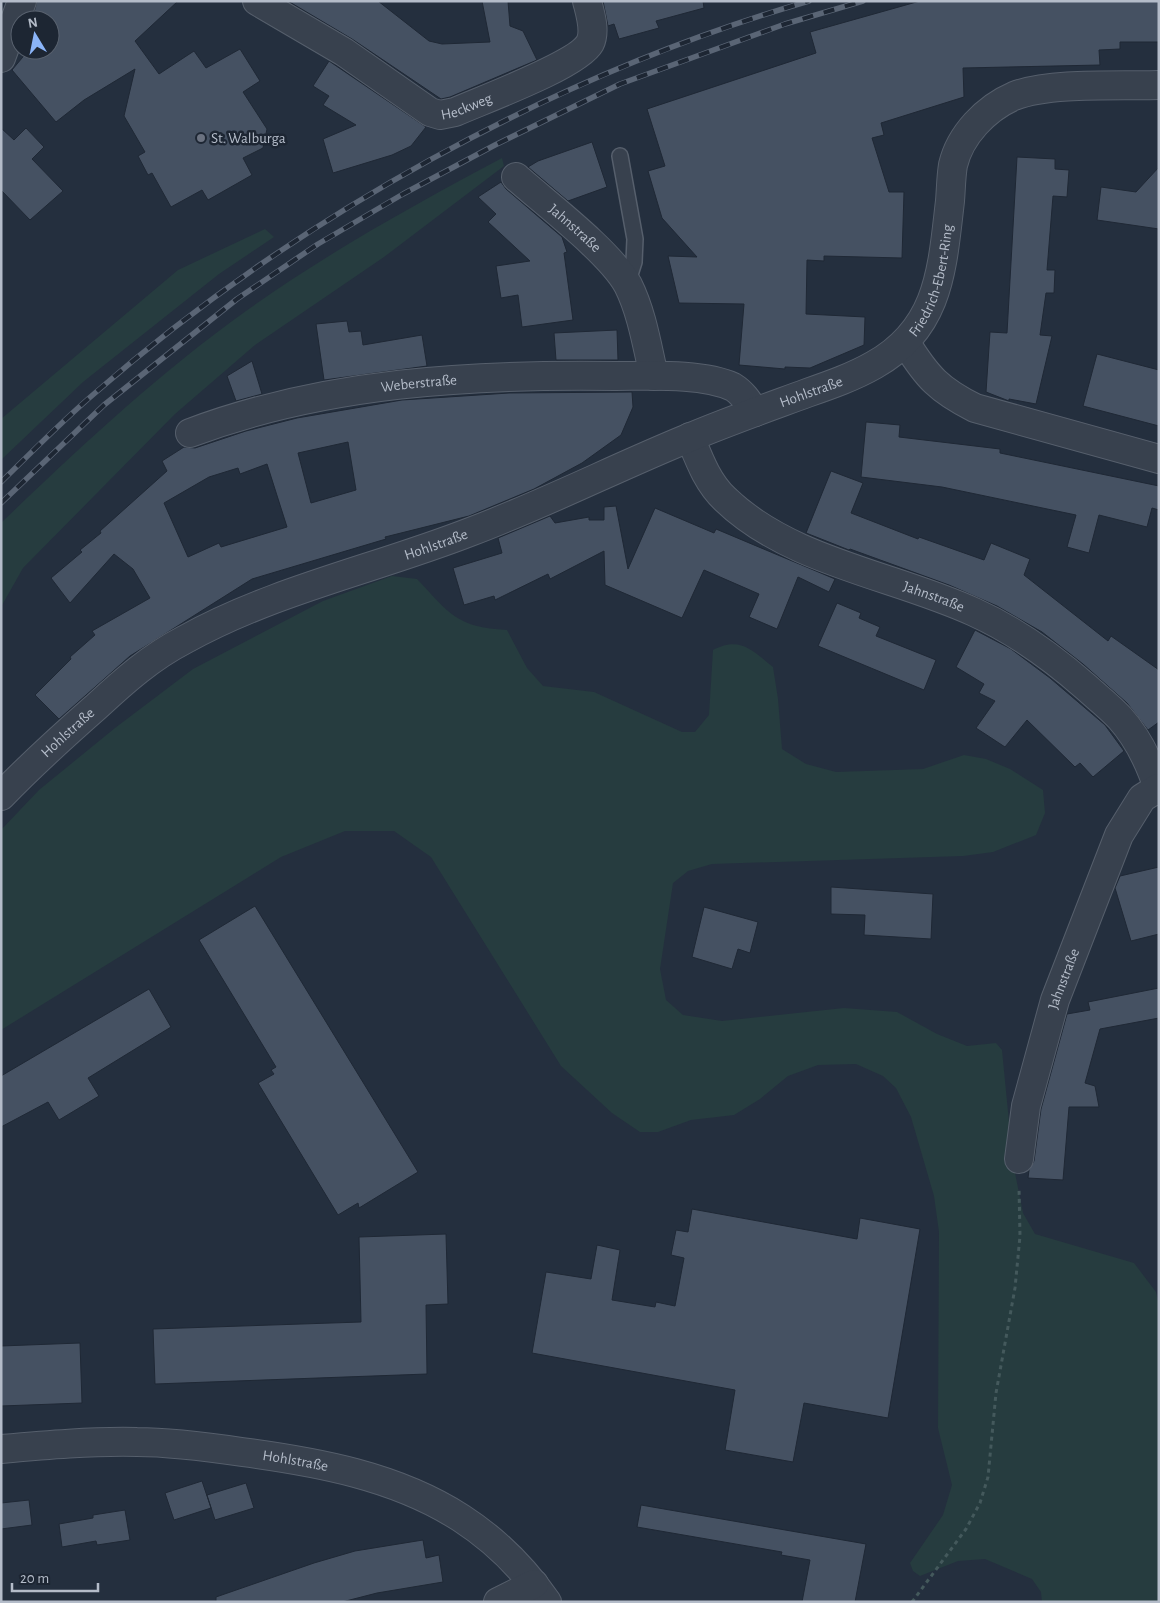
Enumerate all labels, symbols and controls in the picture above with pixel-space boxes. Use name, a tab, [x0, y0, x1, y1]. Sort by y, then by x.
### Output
north arrow	[10, 10, 60, 60]
text: N	[27, 15, 39, 31]
street label: Heckweg	[440, 90, 495, 123]
place label: St. Walburga	[211, 131, 286, 146]
marker: St. Walburga	[195, 132, 207, 144]
street label: Jahnstraße	[546, 201, 604, 255]
street label: Friedrich-Ebert-Ring	[906, 223, 955, 340]
street label: Weberstraße	[380, 373, 458, 395]
street label: Hohlstraße	[778, 374, 845, 410]
street label: Hohlstraße	[402, 527, 470, 563]
street label: Jahnstraße	[901, 579, 967, 615]
street label: Hohlstraße	[38, 705, 97, 761]
street label: Jahnstraße	[1046, 946, 1082, 1011]
street label: Hohlstraße	[262, 1448, 330, 1474]
scale bar	[12, 1560, 99, 1592]
text: 20 m	[20, 1571, 49, 1586]

